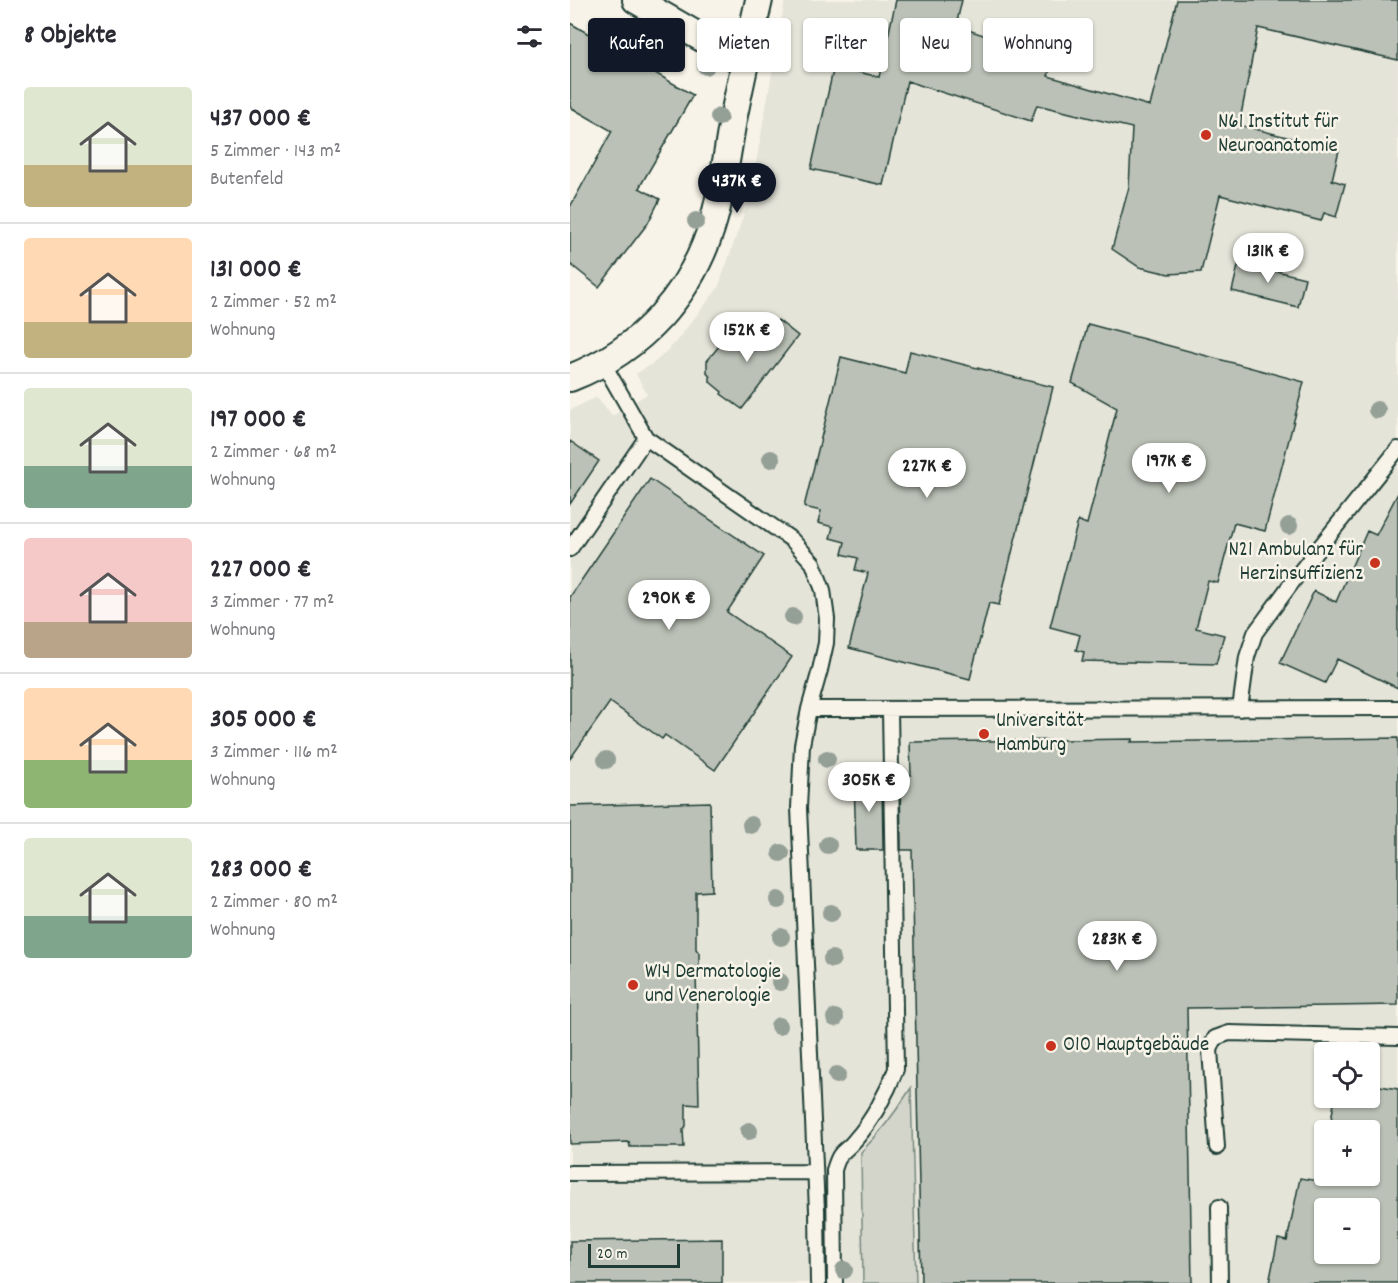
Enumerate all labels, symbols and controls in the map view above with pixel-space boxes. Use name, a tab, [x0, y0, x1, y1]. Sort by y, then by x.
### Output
text: 8 Objekte	[24, 18, 117, 55]
chip: Kaufen	[588, 18, 685, 72]
chip: Mieten	[697, 18, 791, 72]
chip: Filter	[803, 18, 888, 72]
chip: Neu	[900, 18, 971, 72]
chip: Wohnung	[983, 18, 1093, 72]
icon: filters	[513, 20, 546, 53]
text: 437 000 €	[210, 101, 311, 138]
place label: N61 Institut für Neuroanatomie	[1218, 108, 1339, 162]
icon: home	[72, 111, 144, 183]
marker: N61 Institut für Neuroanatomie	[1199, 128, 1213, 142]
text: 5 Zimmer · 143 m²	[210, 138, 341, 166]
pin: 437K €	[688, 163, 786, 214]
text: Butenfeld	[210, 166, 284, 194]
text: 437K €	[712, 168, 762, 196]
pin: 131K €	[1219, 233, 1317, 284]
text: 131K €	[1247, 238, 1289, 266]
text: 131 000 €	[210, 252, 302, 289]
icon: home	[72, 262, 144, 334]
text: 2 Zimmer · 52 m²	[210, 289, 337, 317]
pin: 152K €	[698, 312, 796, 363]
text: Wohnung	[210, 317, 275, 345]
text: 152K €	[723, 317, 771, 345]
text: 197 000 €	[210, 402, 307, 439]
icon: home	[72, 412, 144, 484]
text: 2 Zimmer · 68 m²	[210, 439, 337, 467]
pin: 197K €	[1120, 443, 1218, 494]
pin: 227K €	[878, 448, 976, 499]
text: 197K €	[1146, 448, 1192, 476]
text: 227K €	[902, 453, 952, 481]
text: Wohnung	[210, 467, 275, 495]
place label: N21 Ambulanz für Herzinsuffizienz	[1228, 536, 1363, 590]
text: 227 000 €	[210, 552, 312, 589]
marker: N21 Ambulanz für Herzinsuffizienz	[1368, 556, 1382, 570]
icon: home	[72, 562, 144, 634]
pin: 290K €	[620, 580, 718, 631]
text: 290K €	[642, 585, 696, 613]
text: 3 Zimmer · 77 m²	[210, 589, 334, 617]
text: Wohnung	[210, 617, 275, 645]
text: 305 000 €	[210, 702, 317, 739]
place label: Universität Hamburg	[996, 707, 1084, 761]
icon: home	[72, 712, 144, 784]
marker: Universität Hamburg	[977, 727, 991, 741]
text: 3 Zimmer · 116 m²	[210, 739, 338, 767]
pin: 305K €	[820, 762, 918, 813]
text: Wohnung	[210, 767, 275, 795]
text: 305K €	[842, 767, 896, 795]
text: 283 000 €	[210, 852, 312, 889]
icon: home	[72, 862, 144, 934]
text: 2 Zimmer · 80 m²	[210, 889, 338, 917]
text: Wohnung	[210, 917, 275, 945]
pin: 283K €	[1068, 921, 1166, 972]
text: 283K €	[1092, 926, 1142, 954]
place label: W14 Dermatologie und Venerologie	[645, 958, 781, 1012]
marker: W14 Dermatologie und Venerologie	[626, 978, 640, 992]
place label: O10 Hauptgebäude	[1063, 1031, 1209, 1061]
marker: O10 Hauptgebäude	[1044, 1039, 1058, 1053]
map controls	[1314, 1042, 1380, 1264]
button: locate	[1314, 1042, 1380, 1108]
button: +	[1314, 1120, 1380, 1186]
button: −	[1314, 1198, 1380, 1264]
scale bar	[588, 1241, 680, 1268]
text: 20 m	[597, 1243, 627, 1266]

